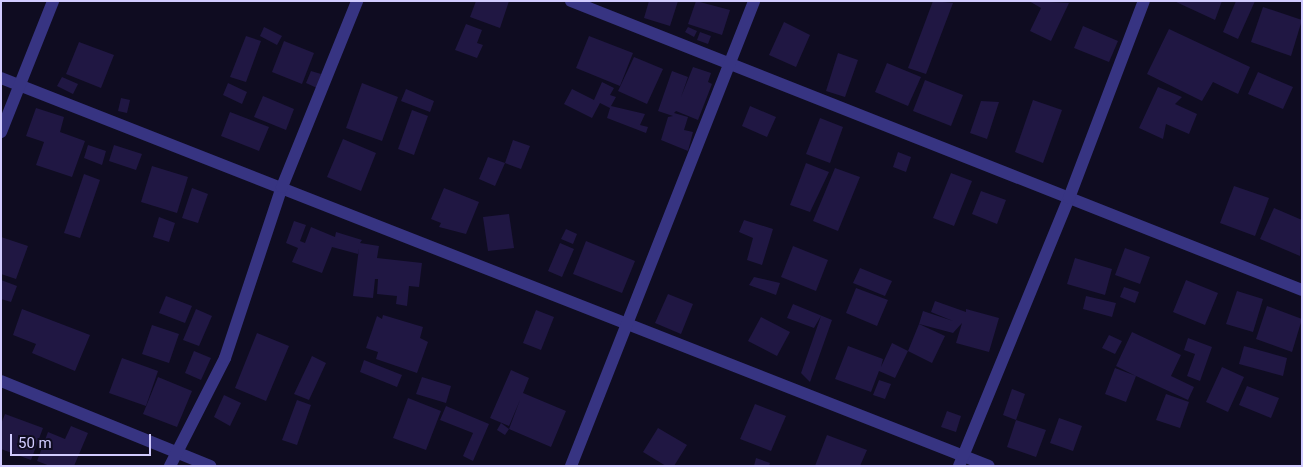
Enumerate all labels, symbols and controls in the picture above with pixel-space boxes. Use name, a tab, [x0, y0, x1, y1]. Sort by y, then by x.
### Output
scale bar	[12, 424, 154, 456]
text: 50 m	[18, 434, 52, 452]

